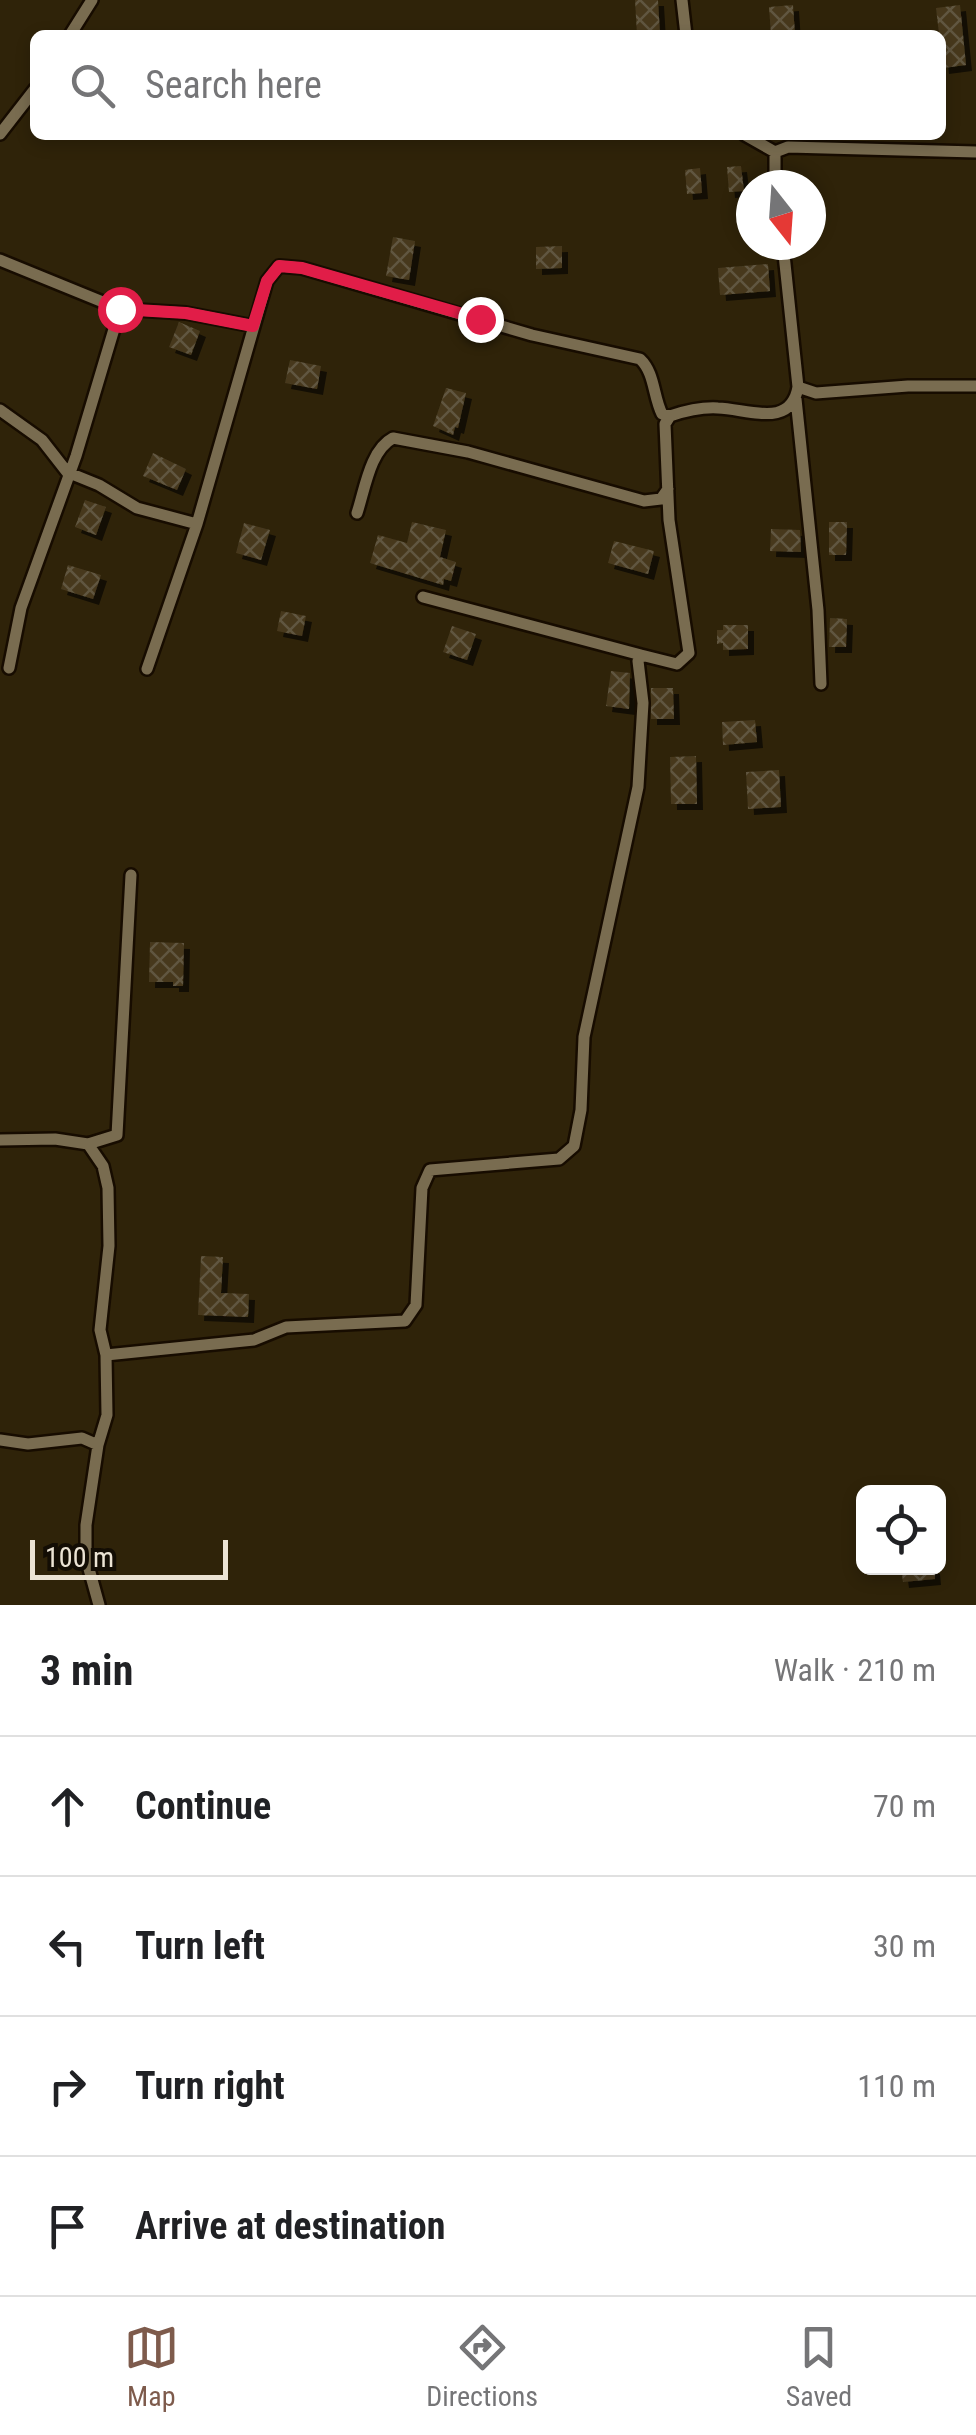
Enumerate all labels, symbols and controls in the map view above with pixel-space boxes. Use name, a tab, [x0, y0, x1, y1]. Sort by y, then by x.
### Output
search box	[30, 30, 946, 140]
icon: search	[65, 58, 120, 113]
text: Search here	[145, 63, 322, 107]
north arrow	[736, 170, 826, 260]
route start	[98, 287, 144, 333]
route end	[458, 297, 504, 343]
map controls	[856, 1485, 946, 1575]
button: locate	[856, 1485, 946, 1575]
scale bar	[30, 1535, 228, 1580]
text: 100 m	[45, 1541, 114, 1574]
text: 3 min	[40, 1646, 133, 1695]
text: Walk · 210 m	[774, 1651, 936, 1689]
icon: ahead	[40, 1779, 95, 1834]
text: Continue	[135, 1784, 271, 1828]
text: 70 m	[873, 1787, 936, 1825]
icon: left	[40, 1919, 95, 1974]
text: Turn left	[135, 1924, 265, 1968]
text: 30 m	[873, 1927, 936, 1965]
icon: right	[40, 2059, 95, 2114]
text: Turn right	[135, 2064, 285, 2108]
text: 110 m	[857, 2067, 936, 2105]
icon: arrive	[40, 2199, 95, 2254]
text: Arrive at destination	[135, 2204, 445, 2248]
tab: Map	[124, 2320, 179, 2413]
tab: Directions	[426, 2320, 538, 2413]
tab: Saved	[786, 2320, 852, 2413]

